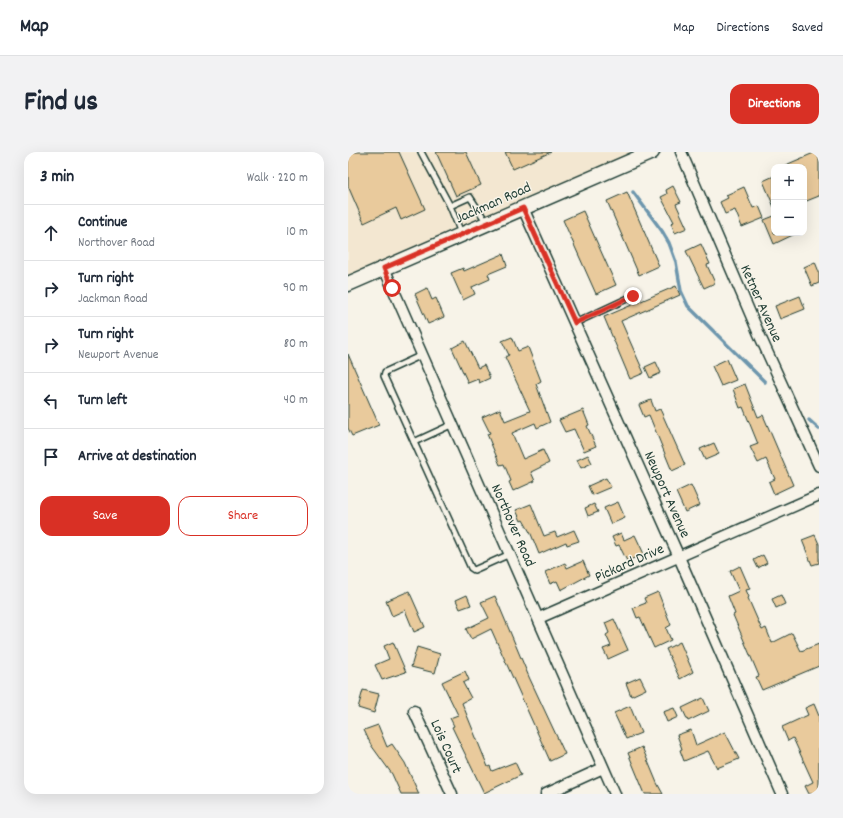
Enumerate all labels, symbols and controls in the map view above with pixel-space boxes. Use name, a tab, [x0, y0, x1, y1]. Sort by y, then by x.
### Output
text: Map	[20, 14, 49, 41]
text: Map	[673, 18, 695, 38]
text: Directions	[717, 18, 770, 38]
text: Saved	[792, 18, 823, 38]
text: Find us	[24, 84, 98, 124]
button: Directions	[730, 84, 819, 124]
map controls	[771, 164, 807, 236]
button: +	[771, 164, 807, 200]
text: 3 min	[40, 166, 74, 190]
text: Walk · 220 m	[247, 169, 308, 188]
street label: Jackman Road	[453, 177, 535, 230]
button: −	[771, 200, 807, 236]
text: Continue	[78, 212, 127, 234]
icon: ahead	[40, 222, 62, 244]
text: 10 m	[286, 223, 308, 242]
text: Northover Road	[78, 234, 155, 253]
street label: Ketner Avenue	[733, 262, 787, 346]
text: Turn right	[78, 268, 134, 290]
icon: right	[40, 278, 62, 300]
text: 90 m	[283, 279, 308, 298]
route start	[383, 279, 401, 297]
route end	[624, 287, 642, 305]
text: Jackman Road	[78, 290, 148, 309]
text: Turn right	[78, 324, 134, 346]
icon: right	[40, 334, 62, 356]
text: 80 m	[284, 335, 308, 354]
text: Newport Avenue	[78, 346, 158, 365]
icon: left	[40, 390, 62, 412]
text: Turn left	[78, 390, 127, 412]
text: 40 m	[284, 391, 308, 410]
icon: arrive	[40, 446, 62, 468]
text: Arrive at destination	[78, 446, 196, 468]
street label: Newport Avenue	[637, 448, 695, 542]
street label: Northover Road	[484, 481, 540, 571]
button: Save	[40, 496, 170, 536]
button: Share	[178, 496, 308, 536]
street label: Pickard Drive	[592, 539, 668, 589]
street label: Lois Court	[424, 716, 467, 778]

